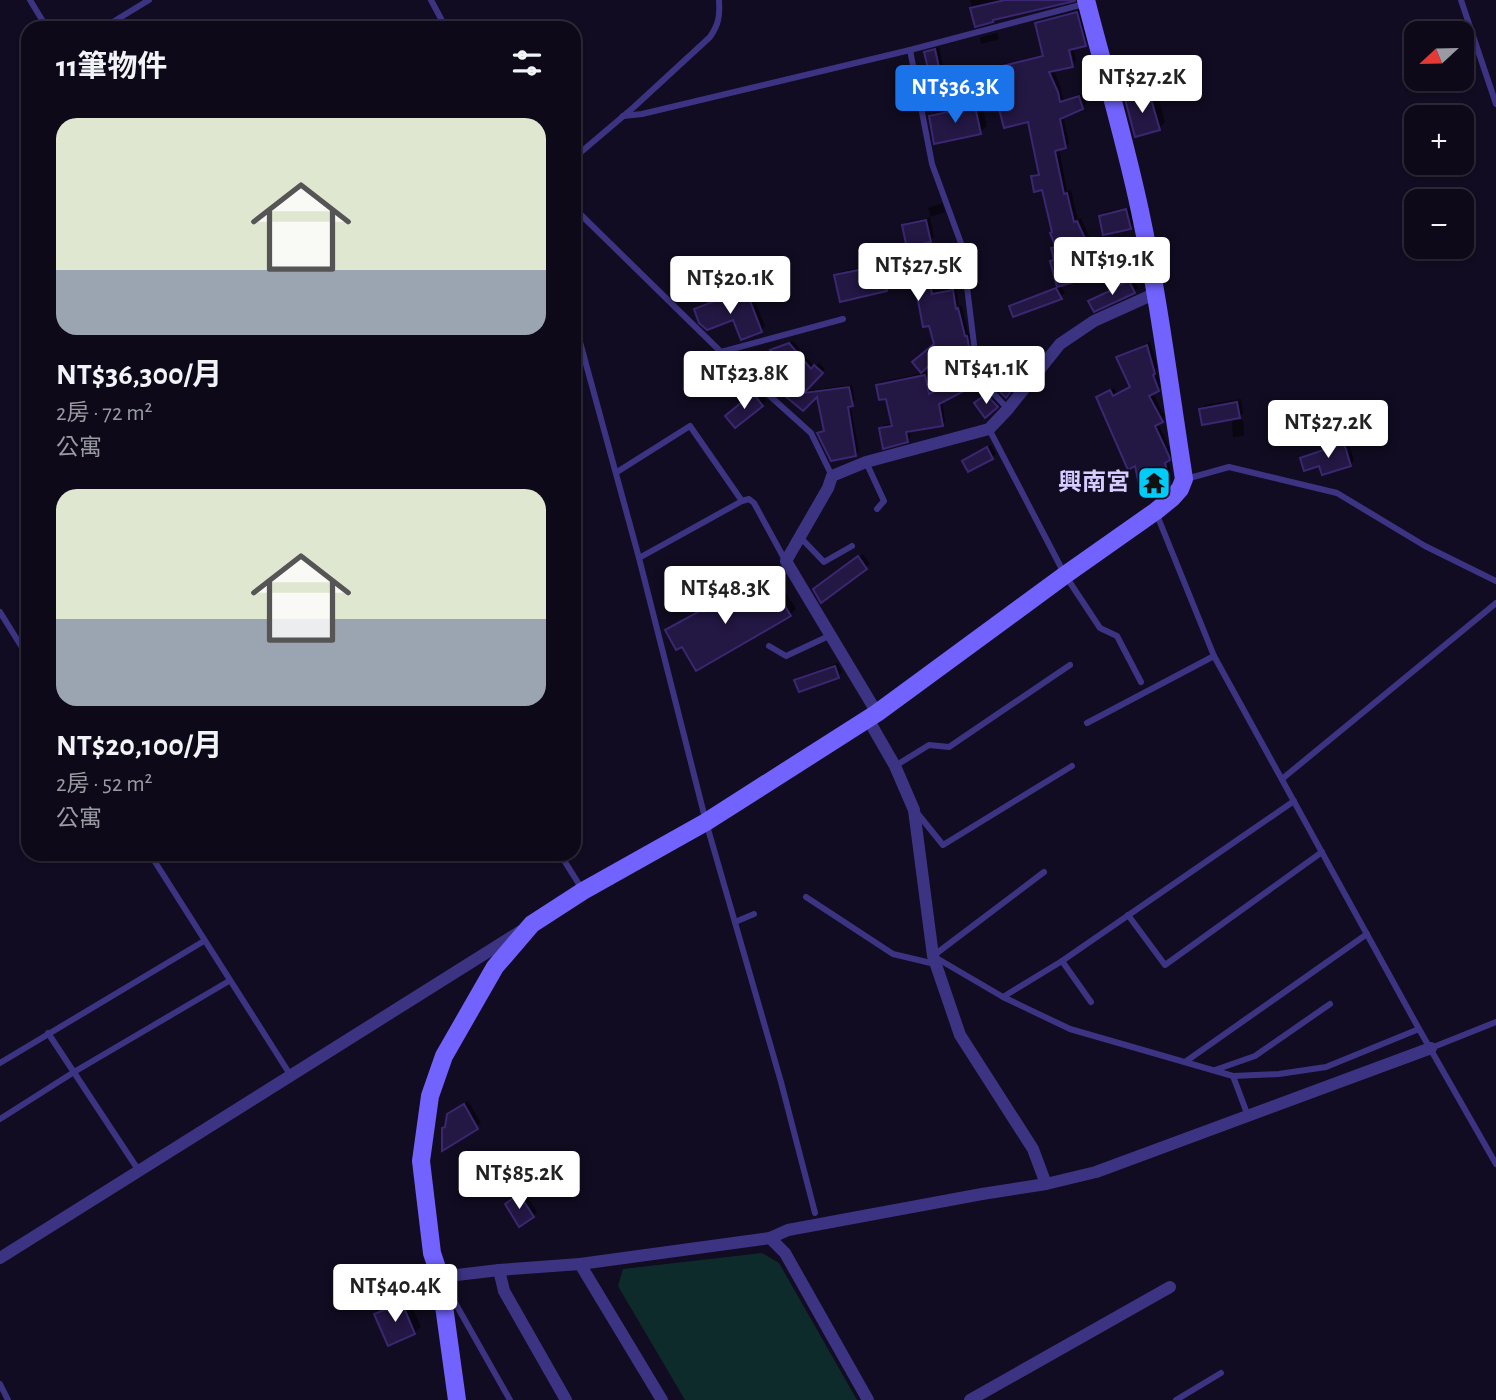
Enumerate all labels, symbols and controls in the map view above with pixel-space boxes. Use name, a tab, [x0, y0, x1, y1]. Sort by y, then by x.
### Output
north arrow	[1404, 21, 1474, 91]
map controls	[1404, 21, 1474, 259]
icon: filters	[508, 44, 546, 82]
text: 11筆物件	[56, 52, 168, 82]
pin: NT$27.2K	[1070, 55, 1214, 115]
pin: NT$36.3K	[883, 66, 1027, 125]
text: NT$27.2K	[1098, 66, 1186, 89]
text: NT$36.3K	[911, 76, 999, 99]
button: +	[1404, 105, 1474, 175]
icon: home	[238, 164, 364, 290]
button: −	[1404, 189, 1474, 259]
pin: NT$19.1K	[1040, 238, 1184, 297]
pin: NT$27.5K	[846, 244, 990, 303]
text: NT$19.1K	[1070, 248, 1154, 271]
text: NT$27.5K	[874, 254, 962, 277]
pin: NT$20.1K	[658, 256, 802, 316]
text: NT$20.1K	[686, 267, 774, 290]
pin: NT$41.1K	[914, 346, 1058, 406]
pin: NT$23.8K	[672, 352, 816, 411]
text: NT$41.1K	[944, 357, 1028, 380]
text: NT$36,300/月	[56, 360, 222, 390]
text: NT$23.8K	[700, 362, 788, 385]
pin: NT$27.2K	[1256, 400, 1400, 460]
text: 2房 · 72 m²	[56, 402, 153, 425]
text: NT$27.2K	[1284, 411, 1372, 434]
text: 公寓	[56, 437, 102, 460]
temple icon: 興南宮	[1135, 464, 1173, 502]
place label: 興南宮	[1058, 469, 1130, 495]
icon: home	[238, 535, 364, 661]
pin: NT$48.3K	[653, 566, 797, 626]
text: NT$48.3K	[680, 577, 770, 600]
text: NT$20,100/月	[56, 731, 222, 761]
text: 2房 · 52 m²	[56, 773, 153, 796]
text: 公寓	[56, 808, 102, 831]
pin: NT$85.2K	[447, 1152, 591, 1211]
text: NT$85.2K	[475, 1162, 563, 1185]
pin: NT$40.4K	[323, 1264, 467, 1324]
text: NT$40.4K	[349, 1275, 441, 1298]

